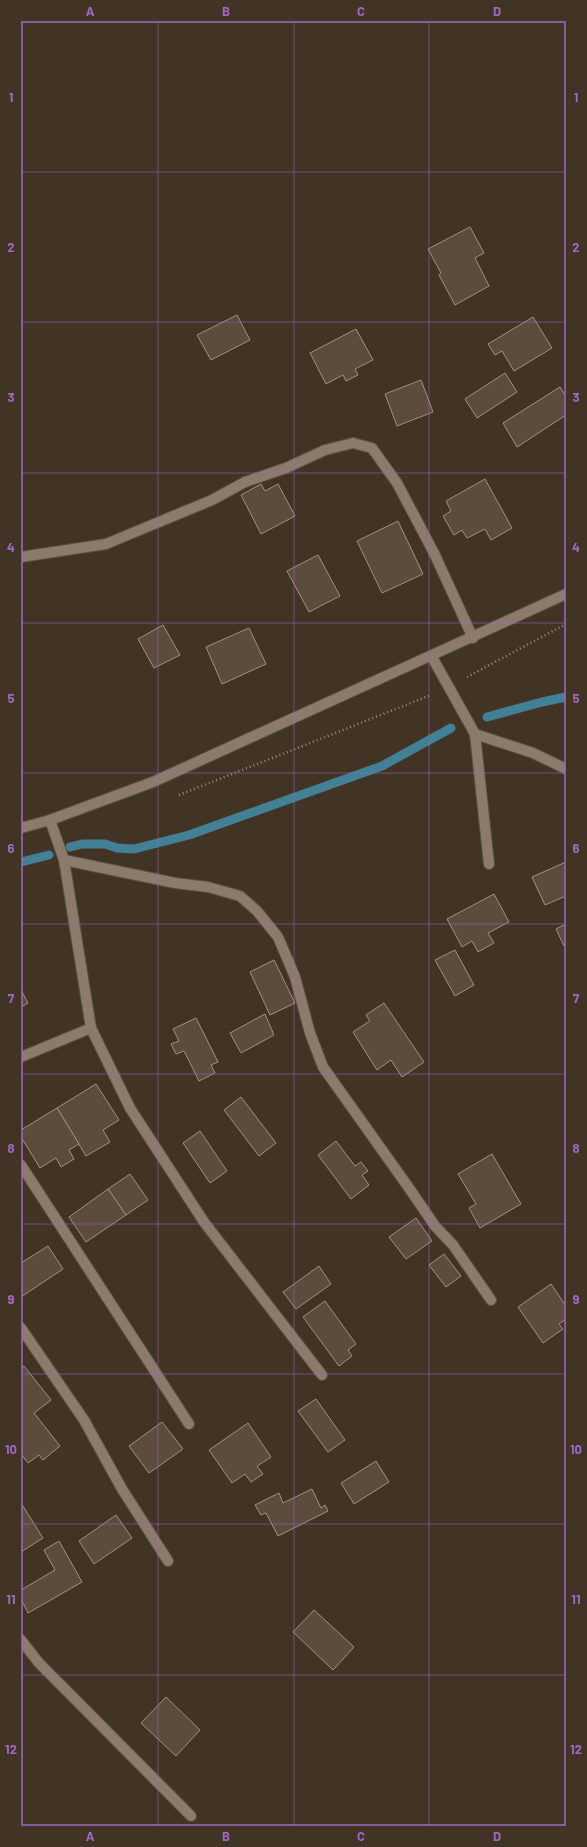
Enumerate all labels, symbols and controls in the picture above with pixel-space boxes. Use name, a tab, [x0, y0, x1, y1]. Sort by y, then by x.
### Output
text: A	[86, 3, 95, 19]
text: B	[222, 3, 230, 19]
text: C	[357, 3, 365, 19]
text: D	[493, 3, 501, 19]
text: 1	[9, 89, 13, 105]
text: 1	[574, 89, 578, 105]
text: 2	[7, 239, 15, 255]
text: 2	[572, 239, 580, 255]
text: 3	[7, 389, 15, 405]
text: 3	[572, 389, 580, 405]
text: 4	[7, 539, 15, 555]
text: 4	[572, 539, 580, 555]
text: 5	[7, 690, 15, 706]
text: 5	[572, 690, 580, 706]
text: 6	[8, 840, 15, 856]
text: 6	[573, 840, 580, 856]
text: 7	[8, 990, 15, 1006]
text: 7	[573, 990, 580, 1006]
text: 8	[7, 1140, 15, 1156]
text: 8	[572, 1140, 580, 1156]
text: 9	[8, 1291, 15, 1307]
text: 9	[573, 1291, 580, 1307]
text: 10	[5, 1441, 17, 1457]
text: 10	[570, 1441, 582, 1457]
text: 11	[6, 1591, 16, 1607]
text: 11	[571, 1591, 581, 1607]
text: 12	[5, 1741, 17, 1757]
text: 12	[570, 1741, 582, 1757]
text: A	[86, 1828, 95, 1844]
text: B	[222, 1828, 230, 1844]
text: C	[357, 1828, 365, 1844]
text: D	[493, 1828, 501, 1844]

